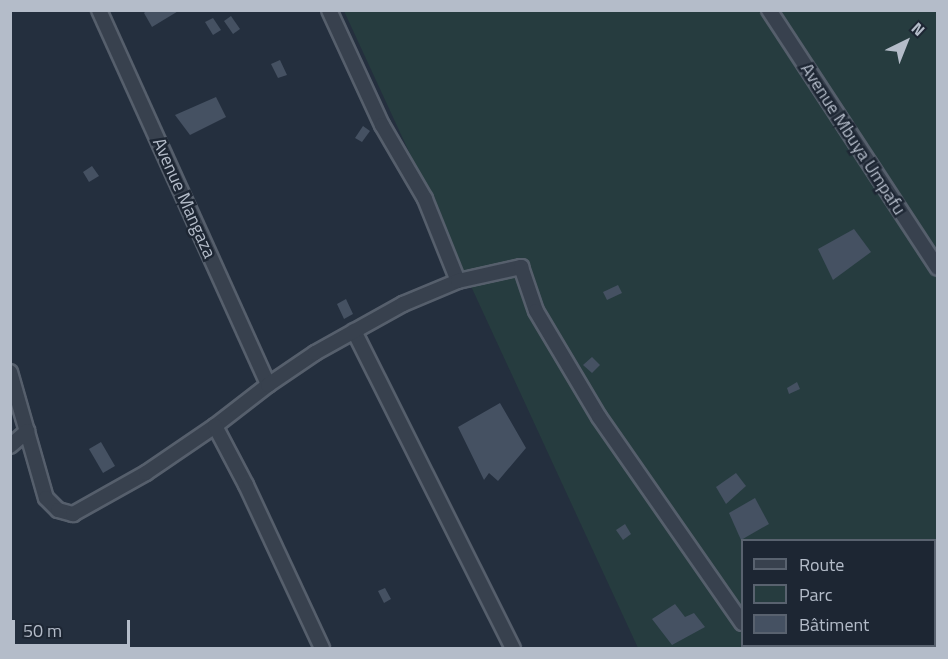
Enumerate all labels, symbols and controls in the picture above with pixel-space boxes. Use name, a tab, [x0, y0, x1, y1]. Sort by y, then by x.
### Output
north arrow	[876, 12, 936, 72]
text: N	[906, 16, 931, 41]
street label: Avenue Mbuya Umpafu	[796, 59, 910, 219]
street label: Avenue Mangaza	[148, 134, 220, 262]
legend	[741, 539, 936, 647]
text: Route	[799, 551, 844, 578]
text: Parc	[799, 581, 833, 608]
scale bar	[15, 608, 134, 646]
text: Bâtiment	[799, 611, 869, 638]
text: 50 m	[23, 617, 62, 644]

